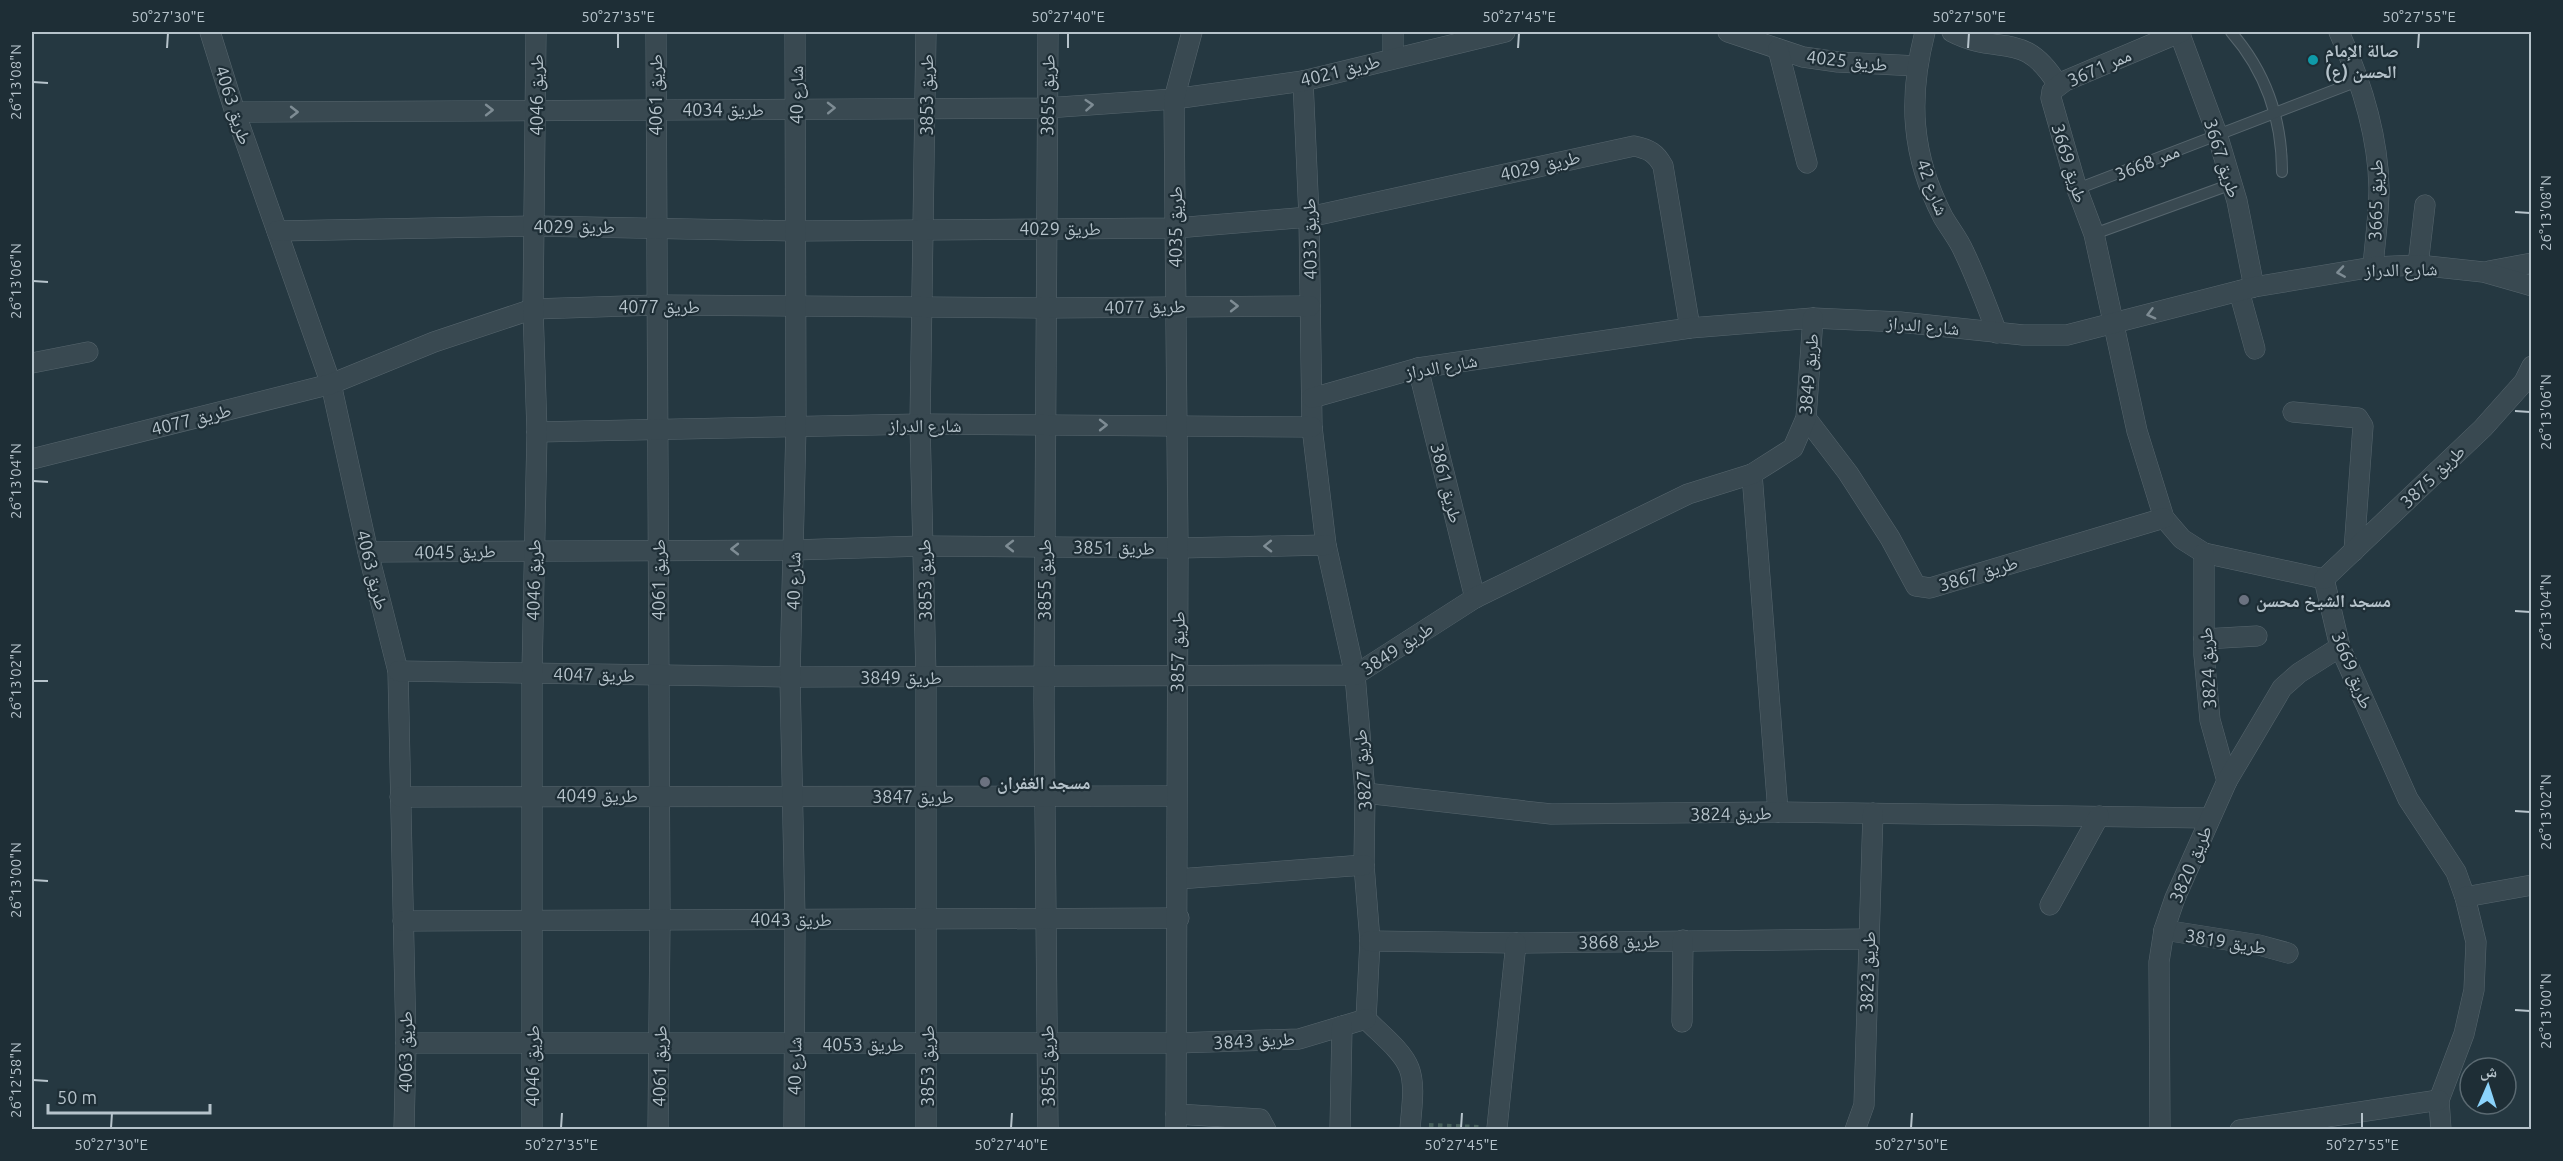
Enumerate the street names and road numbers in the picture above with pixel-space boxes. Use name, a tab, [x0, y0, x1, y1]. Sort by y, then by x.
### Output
street label: ممر 3671	[2064, 44, 2134, 91]
street label: طريق 4025	[1805, 46, 1889, 76]
street label: طريق 4021	[1298, 50, 1383, 92]
street label: طريق 4046	[526, 54, 548, 136]
street label: طريق 4061	[645, 54, 667, 136]
street label: طريق 3853	[916, 54, 938, 136]
street label: طريق 3855	[1036, 54, 1060, 136]
street label: طريق 4063	[210, 63, 256, 148]
street label: شارع 40	[786, 66, 808, 124]
street label: طريق 4034	[682, 99, 764, 121]
street label: طريق 3667	[2199, 116, 2245, 201]
street label: طريق 3669	[2047, 121, 2091, 206]
street label: ممر 3668	[2112, 140, 2182, 185]
street label: طريق 4029	[1498, 146, 1582, 186]
street label: شارع 42	[1911, 156, 1953, 219]
street label: طريق 3665	[2364, 159, 2388, 241]
street label: طريق 4035	[1165, 186, 1187, 268]
street label: طريق 4033	[1298, 198, 1322, 280]
street label: طريق 4029	[533, 216, 615, 238]
street label: طريق 4029	[1019, 218, 1101, 240]
street label: شارع الدراز	[2363, 258, 2438, 282]
street label: طريق 4077	[1104, 295, 1186, 319]
street label: طريق 4077	[618, 296, 700, 318]
street label: شارع الدراز	[1885, 312, 1960, 340]
street label: طريق 3849	[1794, 332, 1824, 416]
street label: شارع الدراز	[1402, 350, 1479, 384]
street label: طريق 4077	[149, 399, 234, 441]
street label: شارع الدراز	[887, 415, 962, 437]
street label: طريق 3875	[2396, 440, 2470, 513]
street label: طريق 3861	[1425, 441, 1467, 526]
street label: طريق 4063	[351, 528, 393, 613]
street label: طريق 3851	[1073, 536, 1155, 560]
street label: طريق 4046	[522, 539, 546, 621]
street label: طريق 4061	[648, 539, 670, 621]
street label: طريق 3853	[913, 539, 937, 621]
street label: طريق 3855	[1034, 539, 1056, 621]
street label: طريق 4045	[414, 540, 496, 564]
street label: شارع 40	[782, 552, 806, 611]
street label: طريق 3867	[1936, 552, 2021, 596]
street label: طريق 3857	[1166, 611, 1190, 693]
street label: طريق 3849	[1357, 617, 1438, 680]
street label: طريق 3824	[2195, 627, 2221, 709]
street label: طريق 3669	[2327, 628, 2378, 712]
street label: طريق 4047	[553, 663, 635, 687]
street label: طريق 3849	[860, 667, 942, 689]
street label: طريق 3827	[1349, 728, 1377, 811]
street label: طريق 4049	[556, 785, 638, 807]
street label: طريق 3847	[872, 786, 954, 808]
street label: طريق 3824	[1690, 802, 1772, 826]
street label: طريق 3820	[2165, 823, 2217, 906]
street label: طريق 4043	[750, 909, 832, 931]
street label: طريق 3819	[2184, 925, 2268, 959]
street label: طريق 3868	[1578, 930, 1660, 954]
street label: طريق 3823	[1856, 931, 1880, 1013]
street label: طريق 4063	[395, 1011, 417, 1093]
street label: طريق 4046	[522, 1025, 544, 1107]
street label: طريق 4061	[648, 1025, 672, 1107]
street label: طريق 3853	[917, 1025, 939, 1107]
street label: طريق 3855	[1036, 1025, 1060, 1107]
street label: طريق 3843	[1213, 1028, 1295, 1054]
street label: طريق 4053	[822, 1034, 904, 1056]
street label: شارع 40	[783, 1037, 807, 1096]

